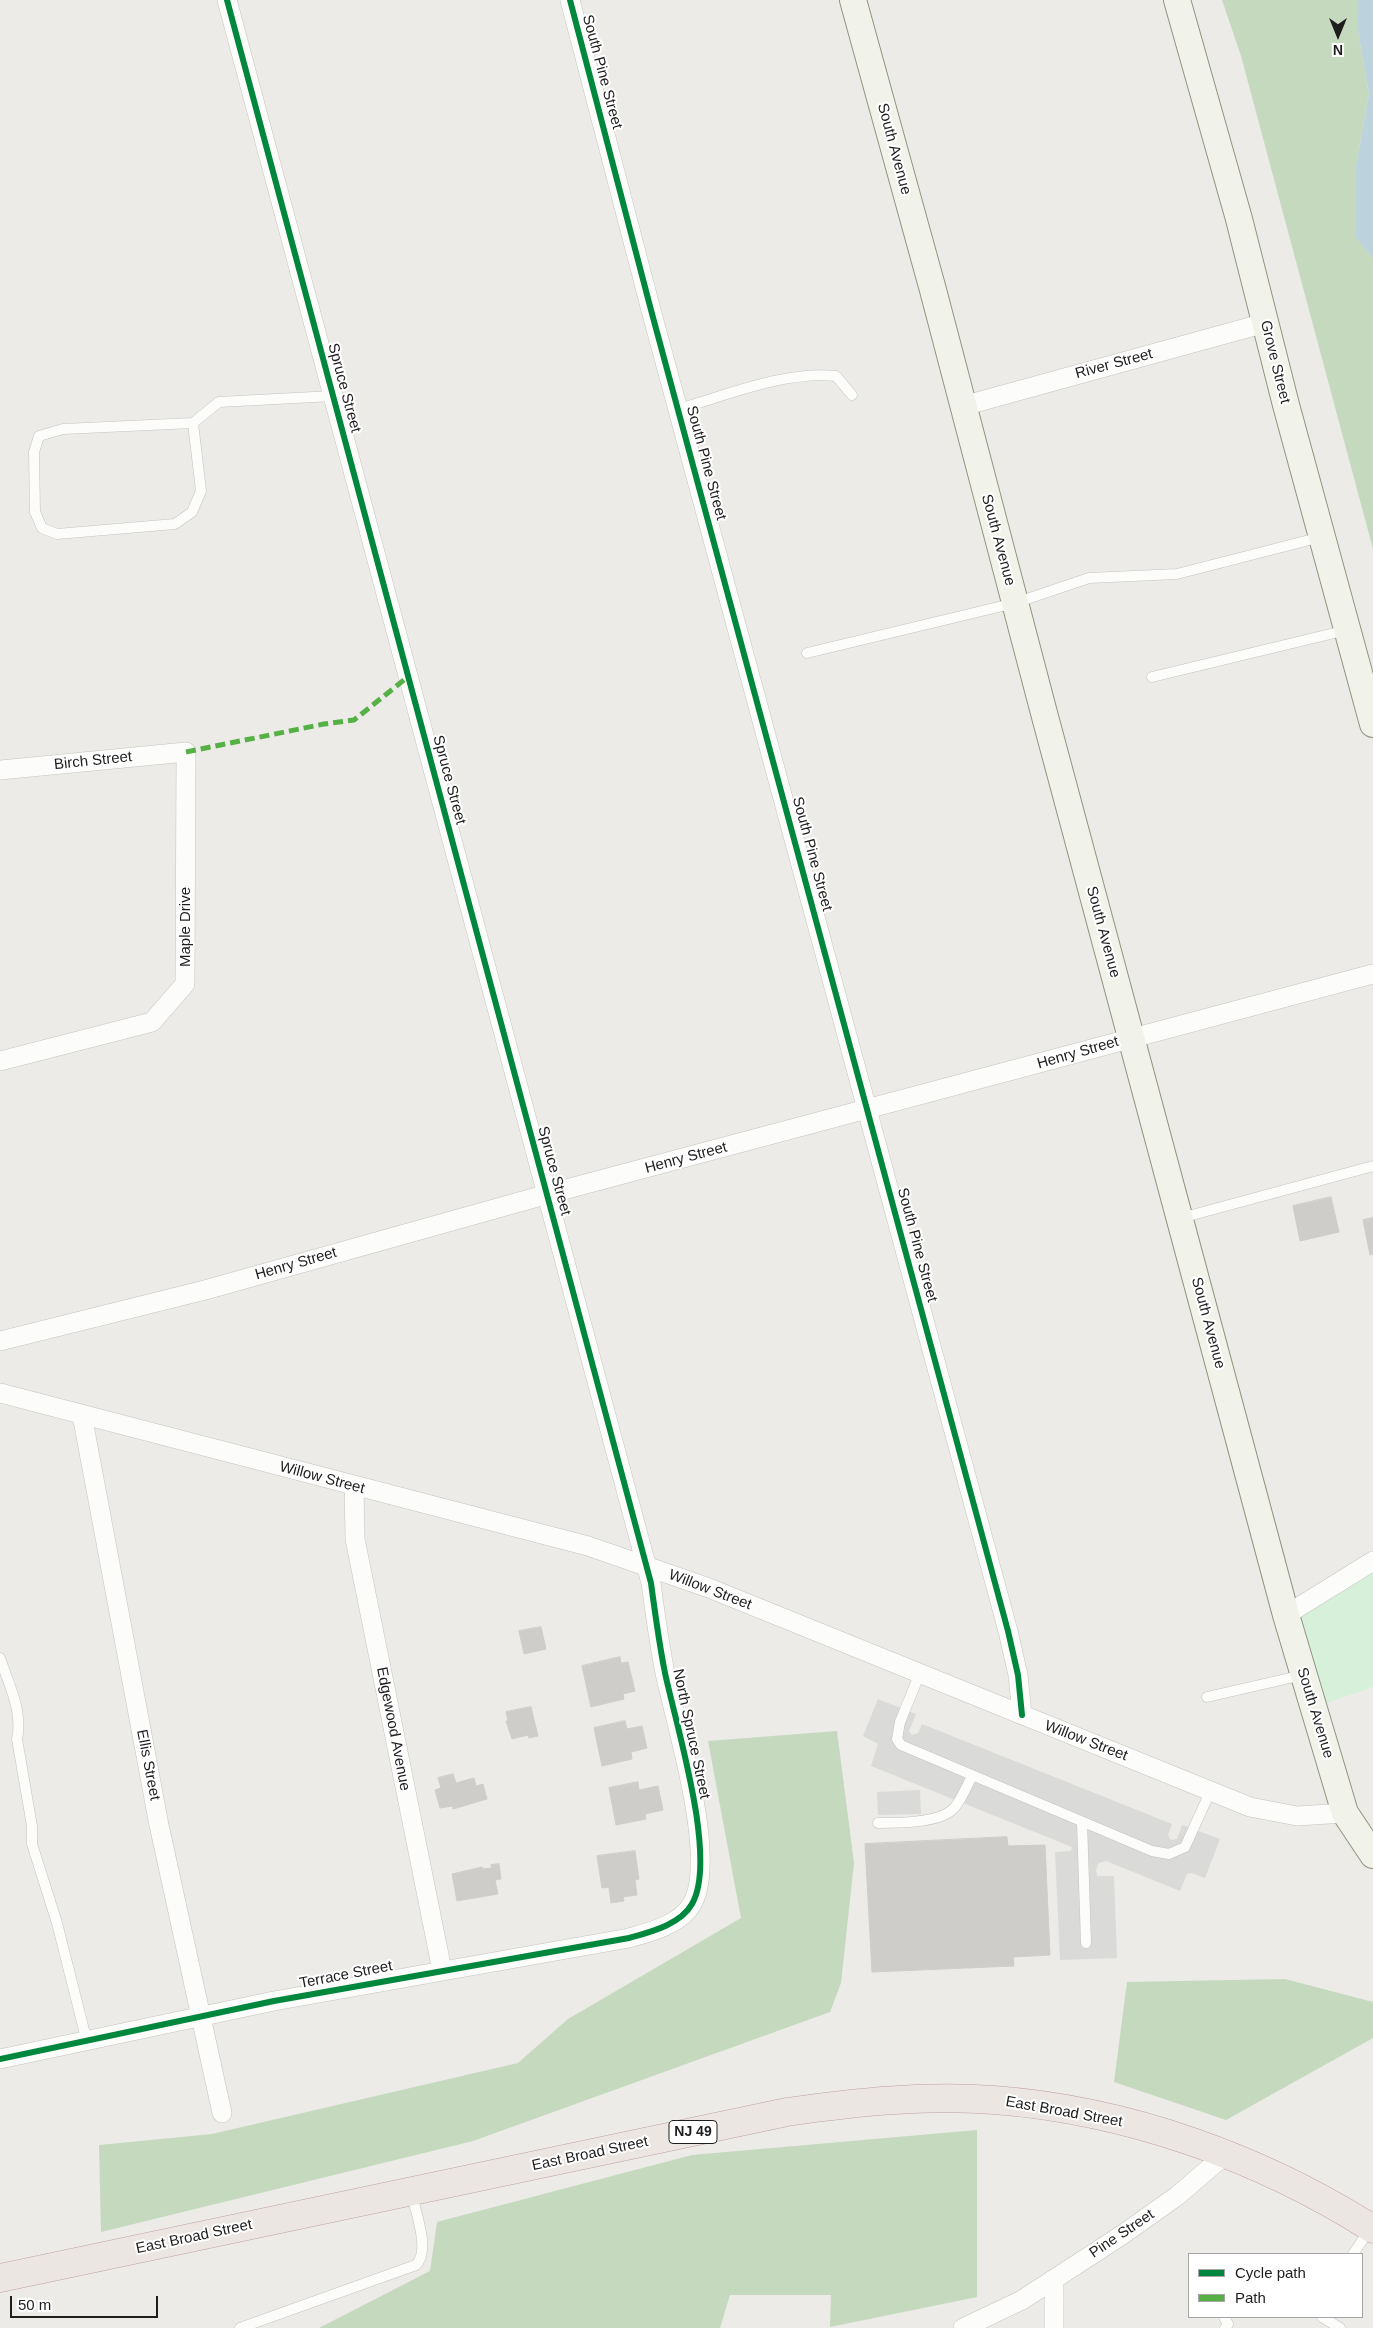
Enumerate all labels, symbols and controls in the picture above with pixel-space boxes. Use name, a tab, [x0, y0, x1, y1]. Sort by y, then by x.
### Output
north arrow	[1313, 10, 1363, 60]
street label: South Pine Street	[578, 13, 626, 131]
text: N	[1333, 42, 1343, 58]
street label: South Avenue	[873, 101, 915, 197]
street label: Grove Street	[1256, 319, 1294, 405]
street label: Spruce Street	[323, 341, 365, 435]
street label: River Street	[1073, 345, 1155, 383]
street label: South Pine Street	[682, 404, 730, 522]
street label: South Avenue	[977, 492, 1019, 588]
street label: Spruce Street	[428, 733, 470, 827]
street label: Birch Street	[53, 748, 133, 774]
street label: South Pine Street	[788, 795, 836, 913]
street label: South Avenue	[1082, 884, 1124, 980]
street label: Maple Drive	[177, 887, 195, 967]
street label: Henry Street	[1035, 1033, 1121, 1073]
street label: Spruce Street	[533, 1124, 575, 1218]
street label: Henry Street	[643, 1138, 729, 1178]
street label: South Pine Street	[893, 1186, 941, 1304]
street label: Henry Street	[253, 1244, 339, 1284]
street label: South Avenue	[1187, 1275, 1229, 1371]
street label: Willow Street	[277, 1458, 367, 1498]
street label: Willow Street	[666, 1566, 754, 1614]
street label: South Avenue	[1293, 1665, 1337, 1761]
street label: Edgewood Avenue	[372, 1666, 414, 1792]
street label: North Spruce Street	[668, 1667, 714, 1801]
street label: Willow Street	[1042, 1717, 1130, 1765]
street label: Ellis Street	[132, 1728, 164, 1802]
street label: Terrace Street	[298, 1957, 394, 1993]
street label: East Broad Street	[1004, 2093, 1124, 2131]
road number: NJ 49	[669, 2120, 717, 2144]
street label: East Broad Street	[530, 2133, 650, 2175]
street label: Pine Street	[1086, 2206, 1158, 2262]
street label: East Broad Street	[134, 2216, 254, 2258]
legend	[1188, 2253, 1363, 2318]
text: Cycle path	[1235, 2264, 1306, 2281]
scale bar	[12, 2286, 160, 2318]
text: Path	[1235, 2289, 1266, 2306]
text: 50 m	[18, 2296, 51, 2313]

